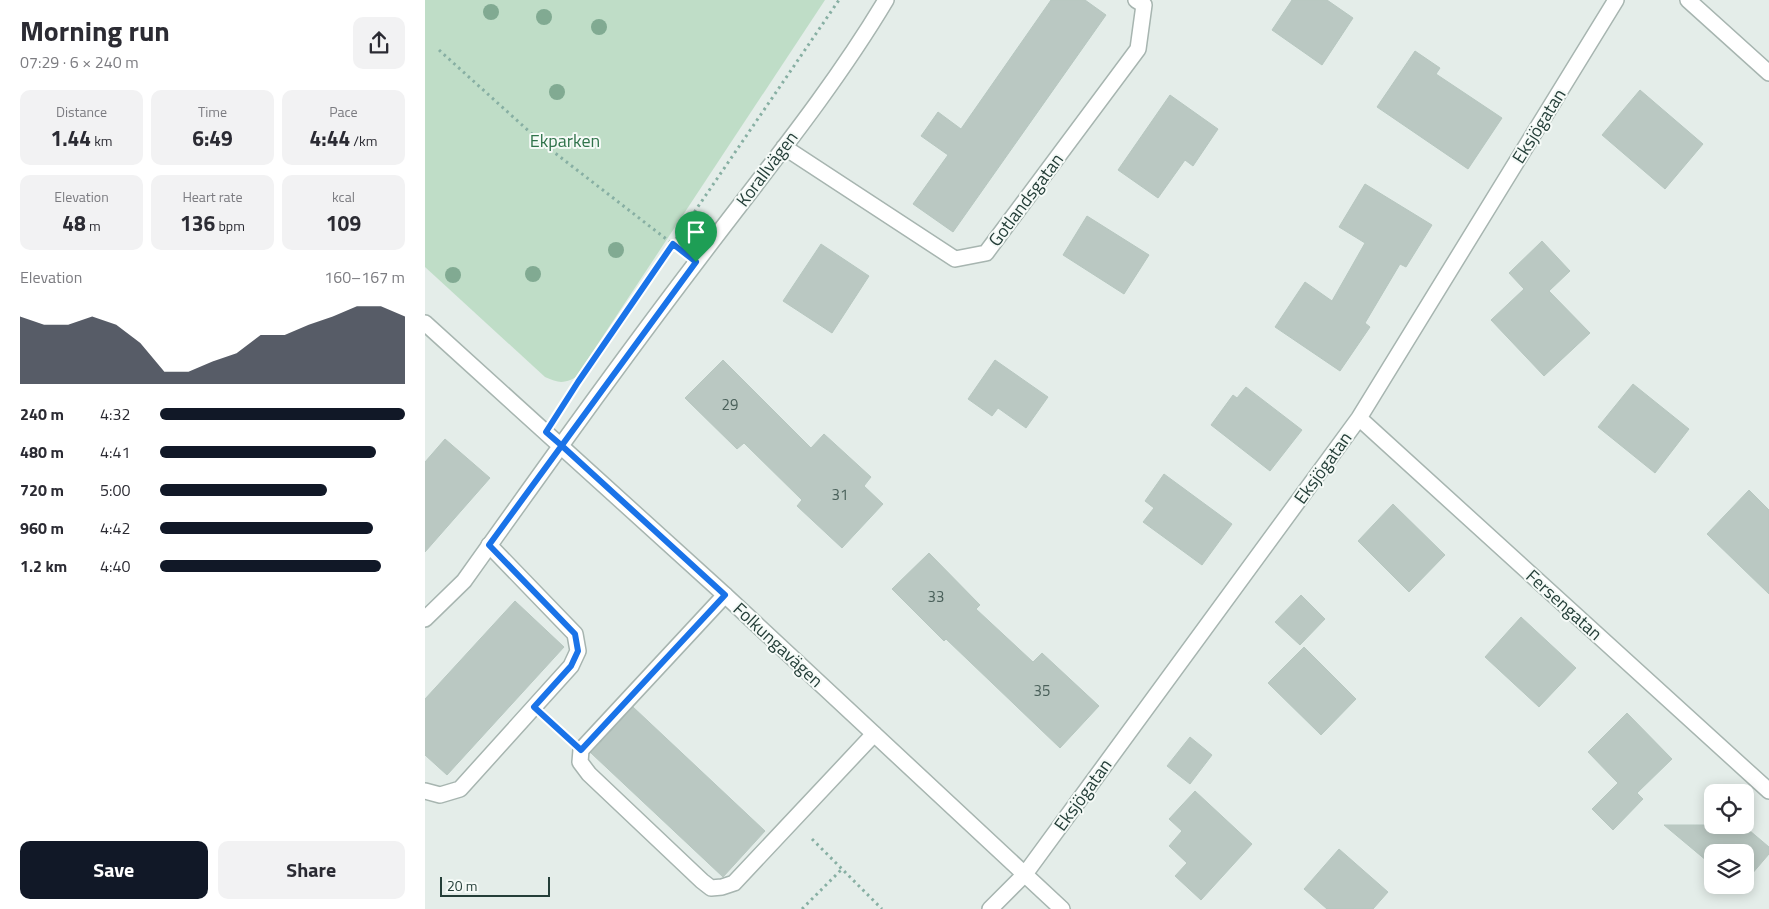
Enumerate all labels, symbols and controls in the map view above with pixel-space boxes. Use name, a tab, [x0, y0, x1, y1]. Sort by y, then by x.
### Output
text: Morning run	[20, 9, 170, 52]
button: share	[353, 17, 405, 69]
text: 07:29 · 6 × 240 m	[20, 50, 139, 74]
street label: Eksjögatan	[1505, 83, 1572, 168]
text: Distance	[56, 101, 107, 122]
text: Time	[198, 101, 227, 122]
text: Pace	[329, 101, 358, 122]
text: 1.44	[50, 122, 91, 154]
text: 6:49	[192, 122, 233, 154]
text: 4:44	[310, 122, 350, 154]
street label: Korallvägen	[729, 125, 804, 212]
park label: Ekparken	[530, 127, 600, 154]
text: km	[91, 130, 113, 151]
text: /km	[350, 130, 377, 151]
street label: Gotlandsgatan	[981, 147, 1070, 252]
text: Elevation	[54, 186, 109, 207]
text: Heart rate	[182, 186, 243, 207]
text: kcal	[332, 186, 355, 207]
text: 48	[62, 207, 86, 239]
text: 136	[180, 207, 215, 239]
text: 109	[326, 207, 361, 239]
pin	[675, 211, 717, 262]
text: m	[86, 215, 101, 236]
text: bpm	[215, 215, 245, 236]
icon: arrive	[682, 218, 710, 246]
text: Elevation	[20, 265, 82, 289]
text: 160–167 m	[324, 265, 405, 289]
house number: 29	[722, 393, 738, 416]
text: 240 m	[20, 402, 64, 426]
text: 4:32	[100, 402, 130, 426]
street label: Eksjögatan	[1287, 426, 1358, 509]
text: 480 m	[20, 440, 64, 464]
text: 4:41	[100, 440, 130, 464]
text: 720 m	[20, 478, 64, 502]
text: 5:00	[100, 478, 130, 502]
house number: 31	[832, 483, 848, 506]
text: 960 m	[20, 516, 64, 540]
text: 4:42	[100, 516, 130, 540]
text: 1.2 km	[20, 554, 67, 578]
text: 4:40	[100, 554, 130, 578]
street label: Fersengatan	[1520, 563, 1609, 646]
house number: 33	[928, 585, 944, 608]
street label: Folkungavägen	[727, 596, 829, 694]
house number: 35	[1034, 679, 1050, 702]
street label: Eksjögatan	[1047, 753, 1118, 836]
map controls	[1704, 784, 1754, 894]
button: locate	[1704, 784, 1754, 834]
button: Save	[20, 841, 208, 899]
button: Share	[218, 841, 405, 899]
button: layers	[1704, 844, 1754, 894]
scale bar	[440, 874, 550, 897]
text: 20 m	[447, 875, 477, 896]

